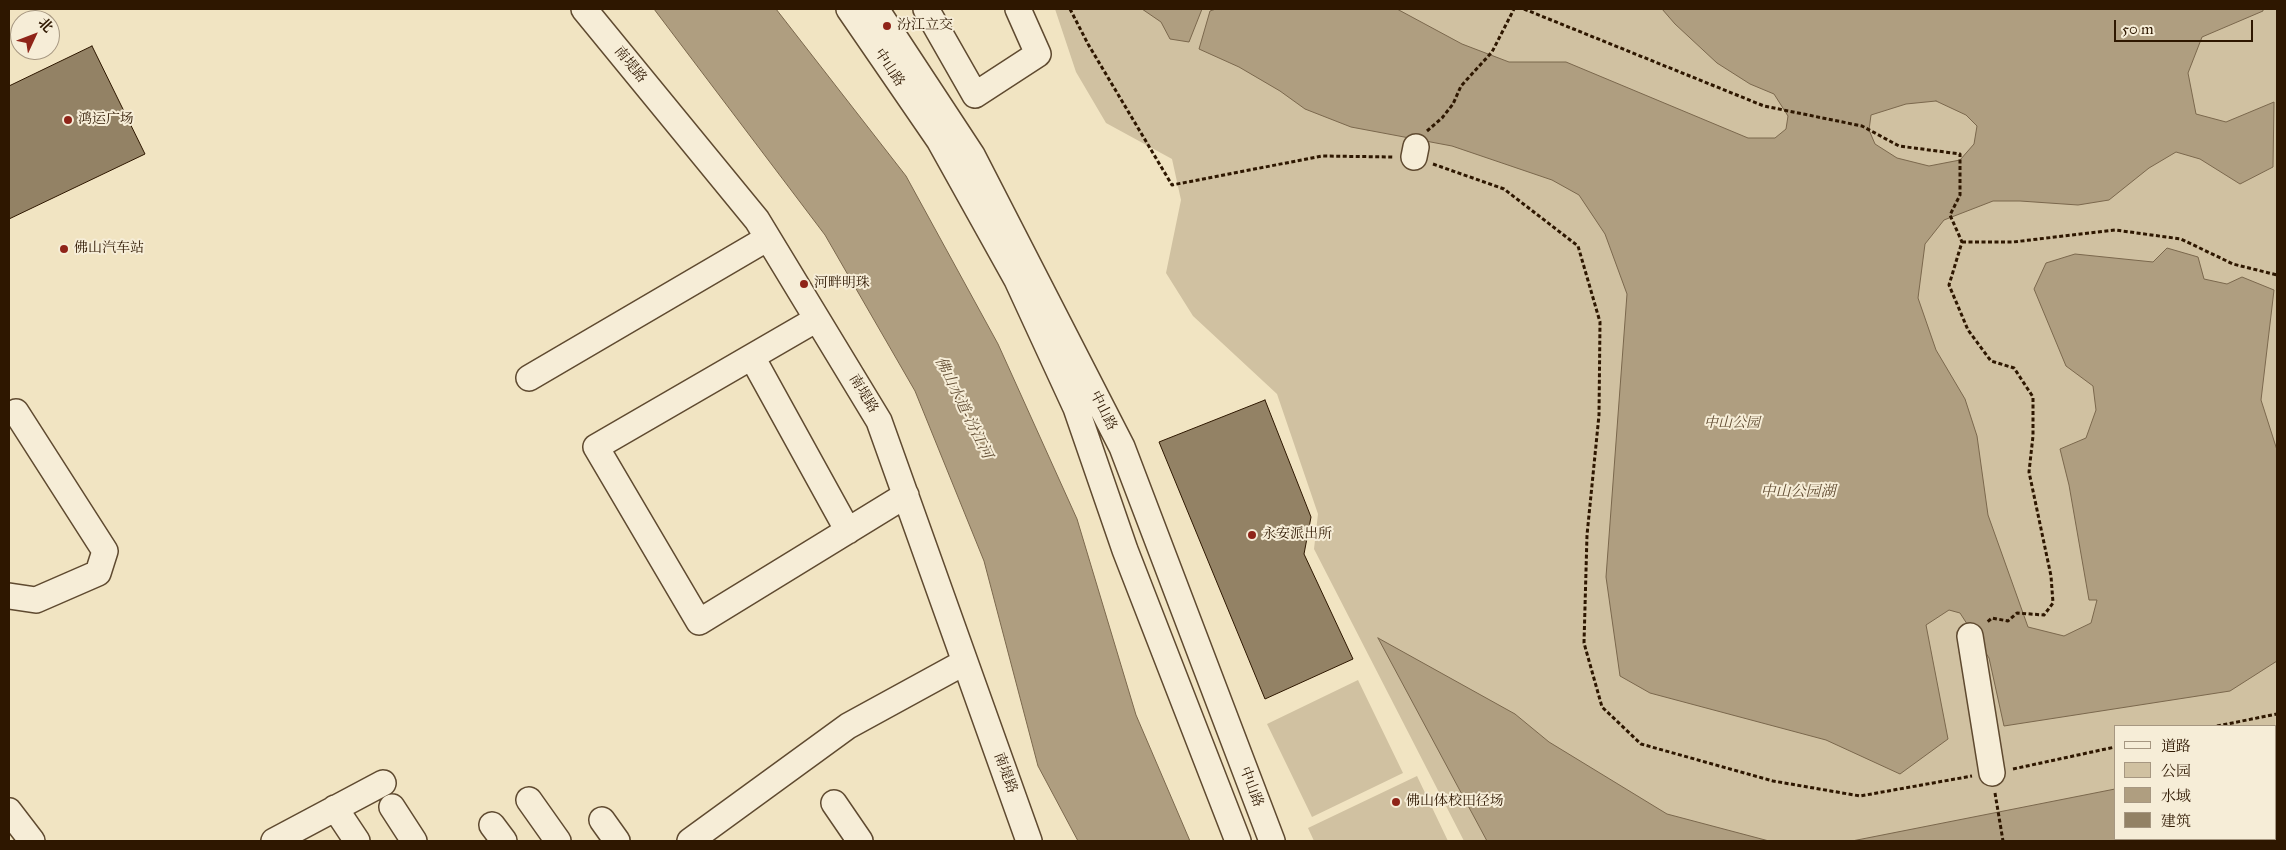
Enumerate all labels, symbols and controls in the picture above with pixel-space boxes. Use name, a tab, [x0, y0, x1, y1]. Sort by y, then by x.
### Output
north arrow	[10, 10, 60, 60]
scale bar	[2116, 10, 2255, 42]
text: 北	[35, 14, 57, 36]
place label: 汾江立交	[897, 18, 953, 34]
marker: 汾江立交	[881, 20, 893, 32]
text: 50 m	[2122, 20, 2154, 38]
street label: 南堤路	[610, 43, 650, 87]
street label: 中山路	[870, 46, 908, 90]
place label: 鸿运广场	[78, 112, 134, 128]
marker: 鸿运广场	[62, 114, 74, 126]
place label: 佛山汽车站	[74, 241, 144, 257]
marker: 佛山汽车站	[58, 243, 70, 255]
place label: 河畔明珠	[814, 276, 870, 292]
marker: 河畔明珠	[798, 278, 810, 290]
water label: 佛山水道-汾江河	[931, 354, 995, 462]
street label: 南堤路	[845, 372, 881, 416]
street label: 中山路	[1086, 388, 1120, 434]
park label: 中山公园	[1704, 416, 1760, 432]
water label: 中山公园湖	[1761, 483, 1835, 501]
place label: 永安派出所	[1262, 527, 1332, 543]
marker: 永安派出所	[1246, 529, 1258, 541]
legend	[2114, 725, 2276, 840]
text: 道路	[2161, 737, 2191, 755]
street label: 南堤路	[990, 750, 1020, 796]
text: 公园	[2161, 762, 2191, 780]
street label: 中山路	[1236, 764, 1266, 810]
text: 水域	[2161, 787, 2191, 805]
place label: 佛山体校田径场	[1406, 794, 1504, 810]
marker: 佛山体校田径场	[1390, 796, 1402, 808]
text: 建筑	[2161, 812, 2191, 830]

